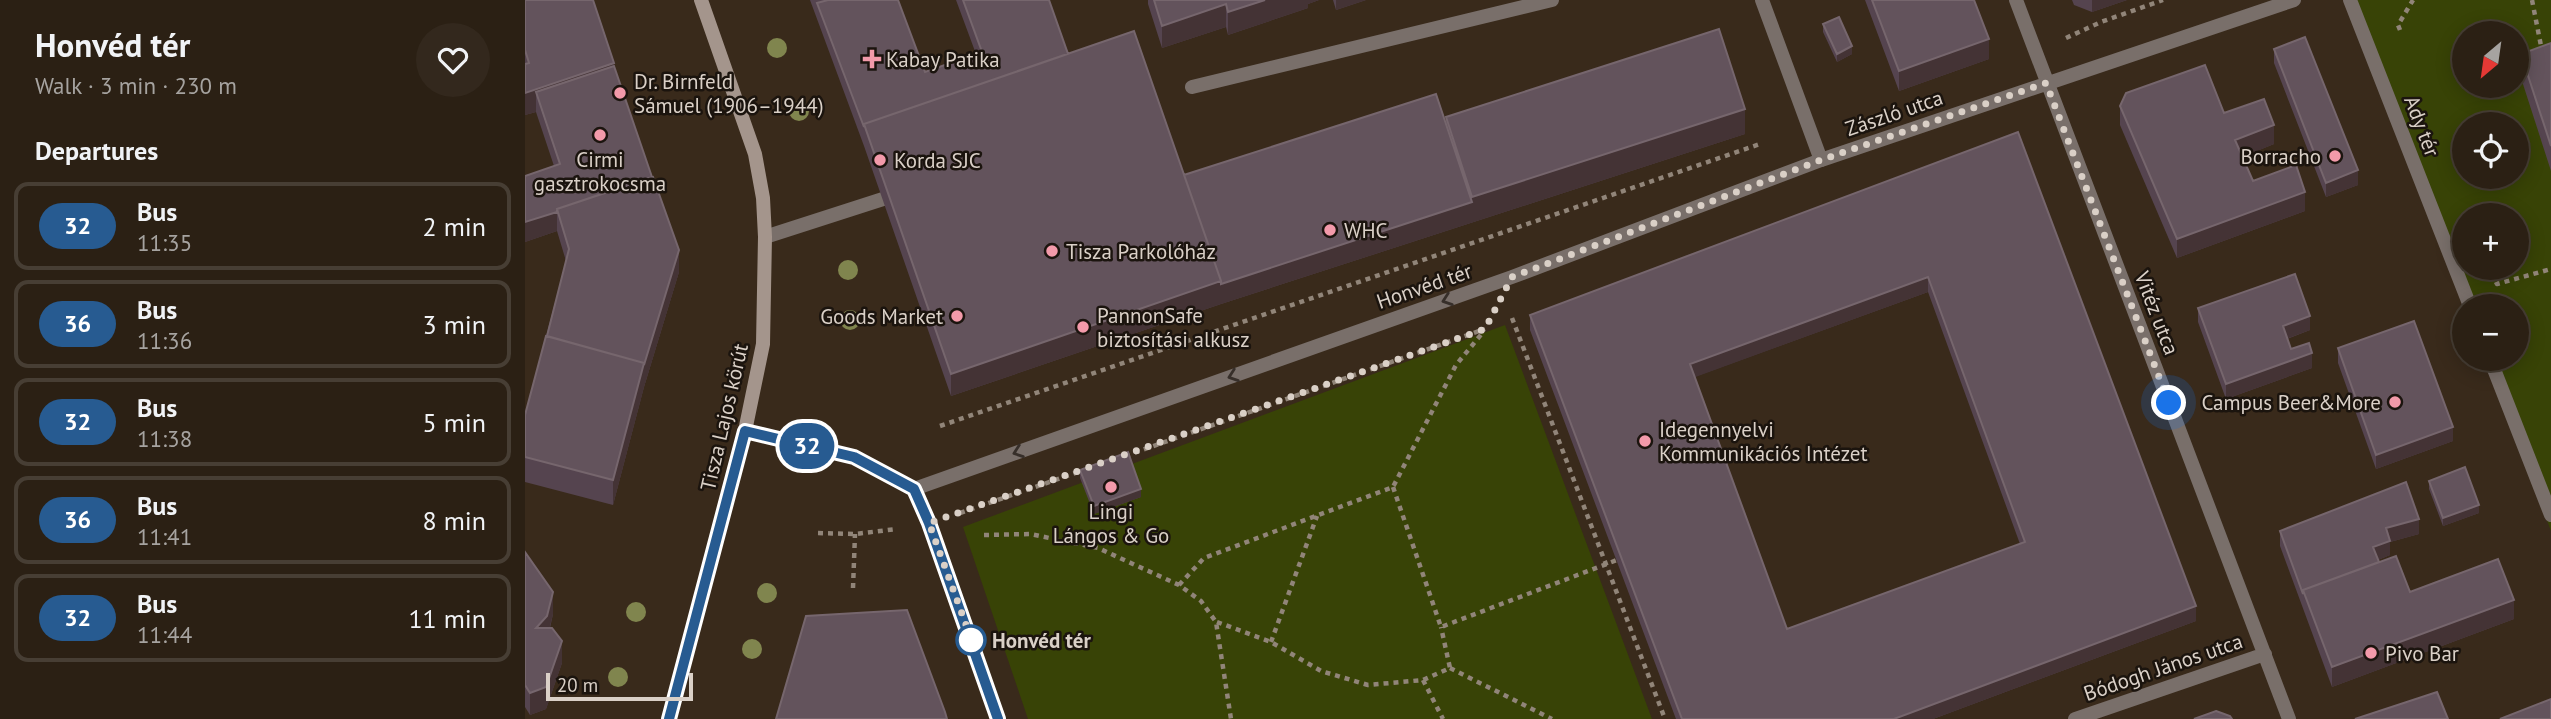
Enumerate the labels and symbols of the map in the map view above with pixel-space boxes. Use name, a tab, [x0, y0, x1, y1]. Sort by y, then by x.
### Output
north arrow	[2452, 21, 2529, 98]
place label: Kabay Patika	[886, 46, 1000, 73]
marker: Kabay Patika	[864, 51, 880, 67]
place label: Dr. Birnfeld Sámuel (1906–1944)	[634, 68, 824, 119]
street label: Zászló utca	[1842, 84, 1946, 142]
marker: Dr. Birnfeld Sámuel (1906–1944)	[612, 85, 628, 101]
street label: Ady tér	[2398, 92, 2446, 160]
marker: Cirmi gasztrokocsma	[592, 127, 608, 143]
place label: Borracho	[2241, 143, 2321, 170]
place label: Cirmi gasztrokocsma	[534, 146, 666, 197]
place label: Korda SJC	[894, 147, 981, 174]
marker: Borracho	[2327, 148, 2343, 164]
marker: Korda SJC	[872, 152, 888, 168]
place label: WHC	[1344, 217, 1388, 244]
marker: WHC	[1322, 222, 1338, 238]
place label: Tisza Parkolóház	[1066, 238, 1216, 265]
marker: Tisza Parkolóház	[1044, 243, 1060, 259]
street label: Honvéd tér	[1373, 257, 1475, 315]
street label: Vitéz utca	[2128, 266, 2185, 359]
one-way arrow	[1442, 292, 1454, 306]
place label: PannonSafe biztosítási alkusz	[1097, 302, 1250, 353]
place label: Goods Market	[820, 303, 943, 330]
marker: Goods Market	[949, 308, 965, 324]
marker: PannonSafe biztosítási alkusz	[1075, 319, 1091, 335]
street label: Tisza Lajos körút	[694, 341, 754, 493]
one-way arrow	[1227, 368, 1239, 382]
your location	[2151, 385, 2186, 420]
place label: Campus Beer&More	[2201, 389, 2381, 416]
marker: Campus Beer&More	[2387, 394, 2403, 410]
place label: Idegennyelvi Kommunikációs Intézet	[1659, 416, 1868, 467]
line badge: 32	[775, 423, 839, 469]
marker: Idegennyelvi Kommunikációs Intézet	[1637, 433, 1653, 449]
one-way arrow	[1013, 444, 1025, 458]
marker: Lingi Lángos & Go	[1103, 479, 1119, 495]
place label: Lingi Lángos & Go	[1053, 498, 1169, 549]
marker: Honvéd tér	[956, 625, 986, 655]
place label: Honvéd tér	[992, 627, 1091, 654]
street label: Bódogh János utca	[2080, 627, 2246, 707]
place label: Pivo Bar	[2385, 640, 2459, 667]
marker: Pivo Bar	[2363, 645, 2379, 661]
scale bar	[546, 670, 693, 702]

